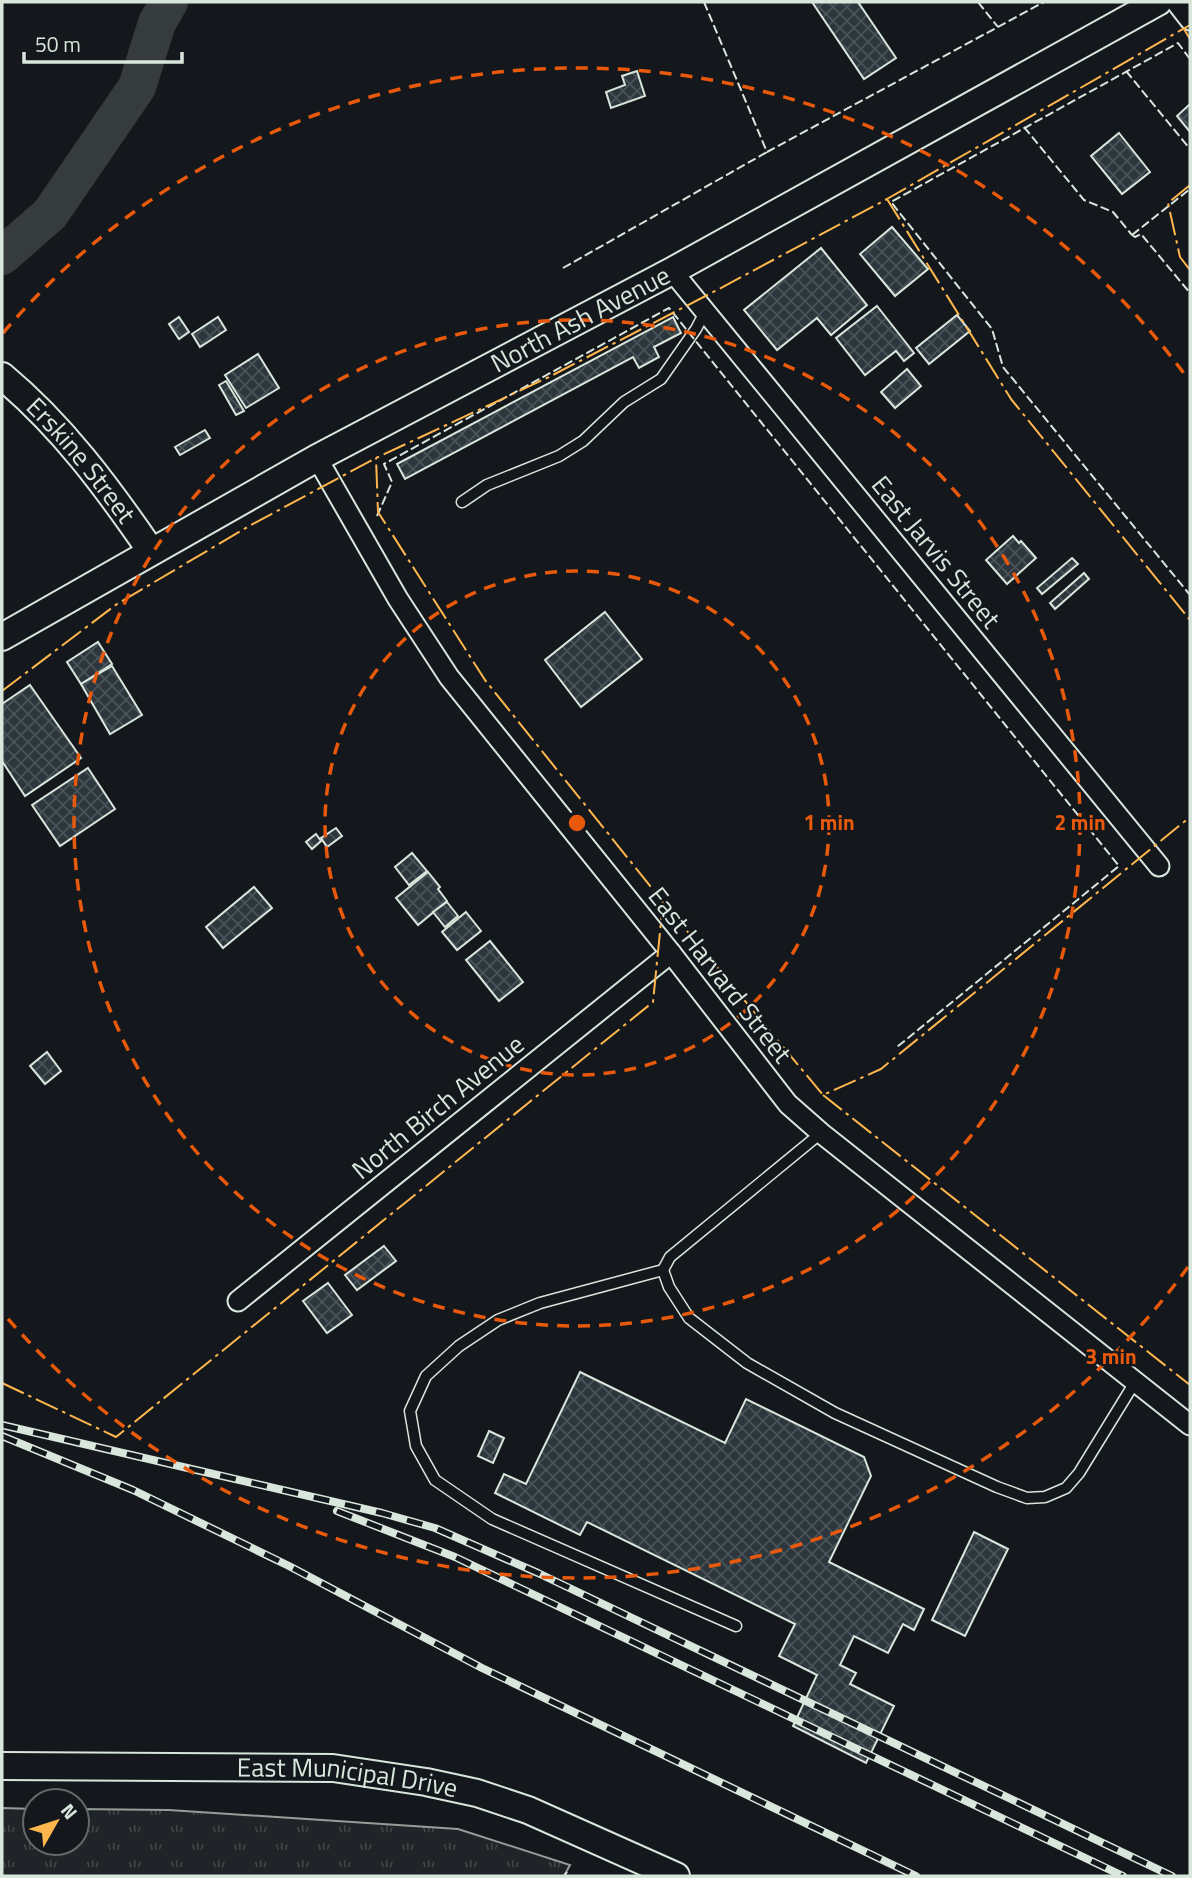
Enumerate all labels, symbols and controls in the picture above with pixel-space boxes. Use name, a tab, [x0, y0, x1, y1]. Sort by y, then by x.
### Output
scale bar	[24, 21, 182, 65]
text: 50 m	[35, 28, 81, 60]
street label: North Ash Avenue	[484, 255, 677, 382]
street label: Erskine Street	[18, 388, 146, 531]
street label: East Jarvis Street	[862, 467, 1010, 637]
text: 1 min	[803, 806, 855, 838]
text: 2 min	[1054, 806, 1106, 838]
centre of rings	[565, 811, 589, 835]
street label: East Harvard Street	[639, 878, 802, 1071]
street label: North Birch Avenue	[343, 1025, 532, 1188]
text: 3 min	[1085, 1340, 1137, 1372]
street label: East Municipal Drive	[237, 1747, 462, 1807]
north arrow	[21, 1787, 91, 1857]
text: N	[54, 1797, 85, 1825]

